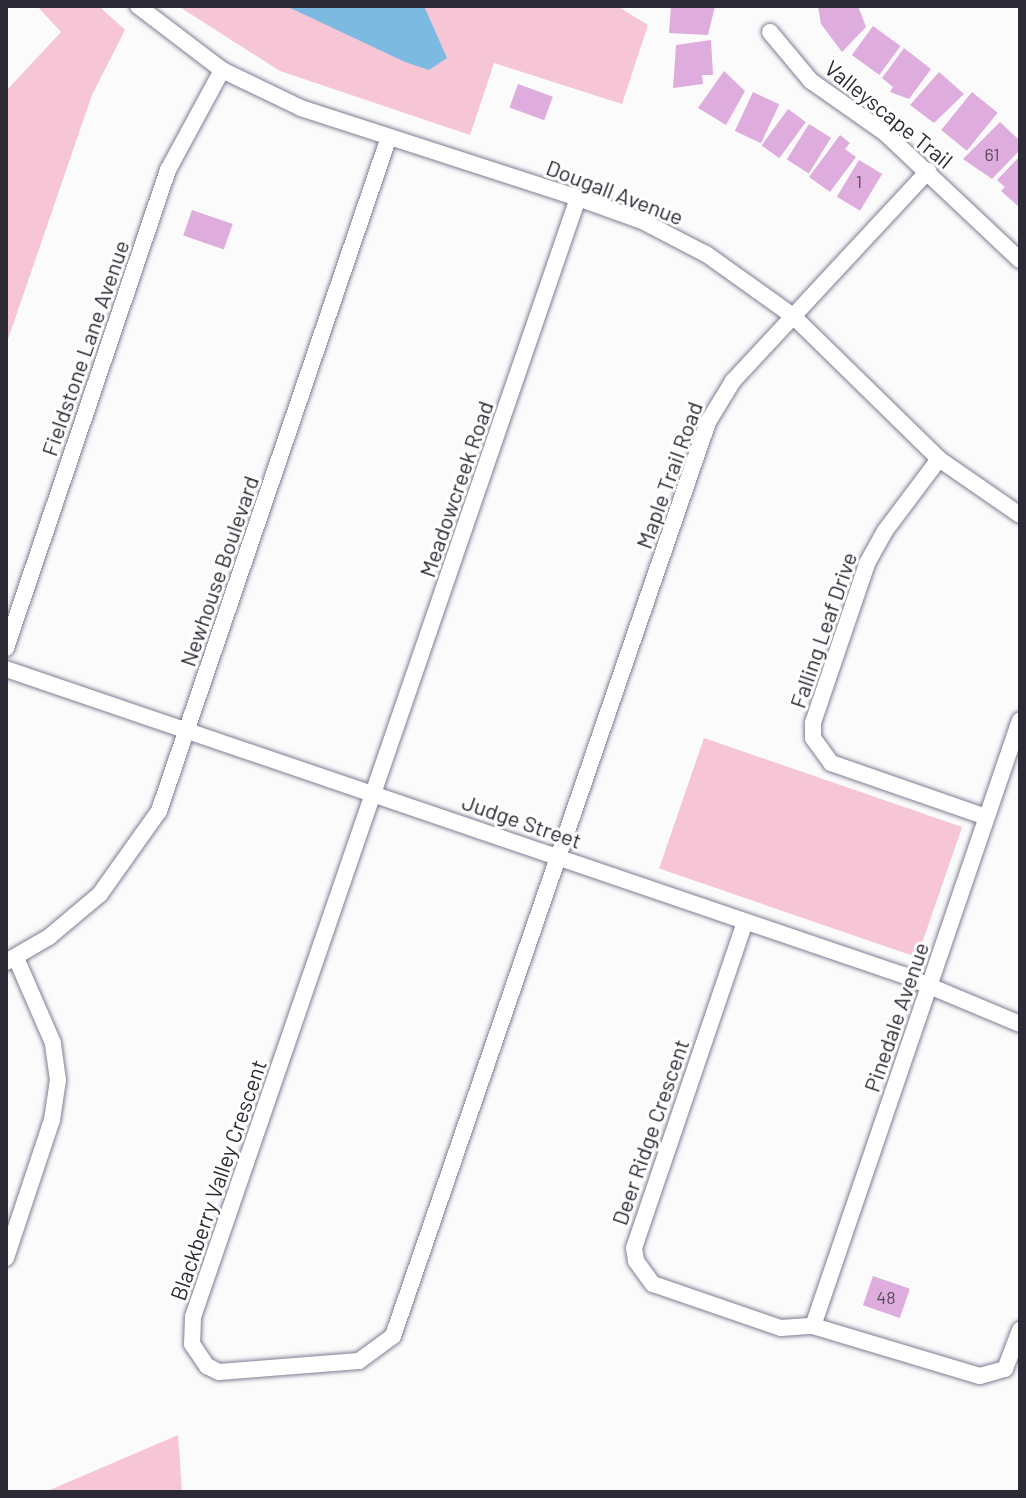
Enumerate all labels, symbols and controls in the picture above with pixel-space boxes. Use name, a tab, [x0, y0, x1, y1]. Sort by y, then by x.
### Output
street label: Valleyscape Trail	[820, 54, 958, 174]
house number: 61	[984, 143, 1000, 165]
street label: Dougall Avenue	[543, 154, 687, 230]
house number: 1	[856, 170, 862, 192]
street label: Fieldstone Lane Avenue	[36, 237, 134, 459]
street label: Meadowcreek Road	[413, 397, 499, 581]
street label: Maple Trail Road	[630, 398, 708, 552]
street label: Newhouse Boulevard	[174, 472, 264, 670]
street label: Falling Leaf Drive	[784, 548, 862, 712]
street label: Judge Street	[459, 788, 585, 854]
street label: Pinedale Avenue	[858, 939, 934, 1095]
street label: Deer Ridge Crescent	[606, 1036, 694, 1228]
street label: Blackberry Valley Crescent	[164, 1056, 272, 1304]
house number: 48	[876, 1286, 896, 1308]

